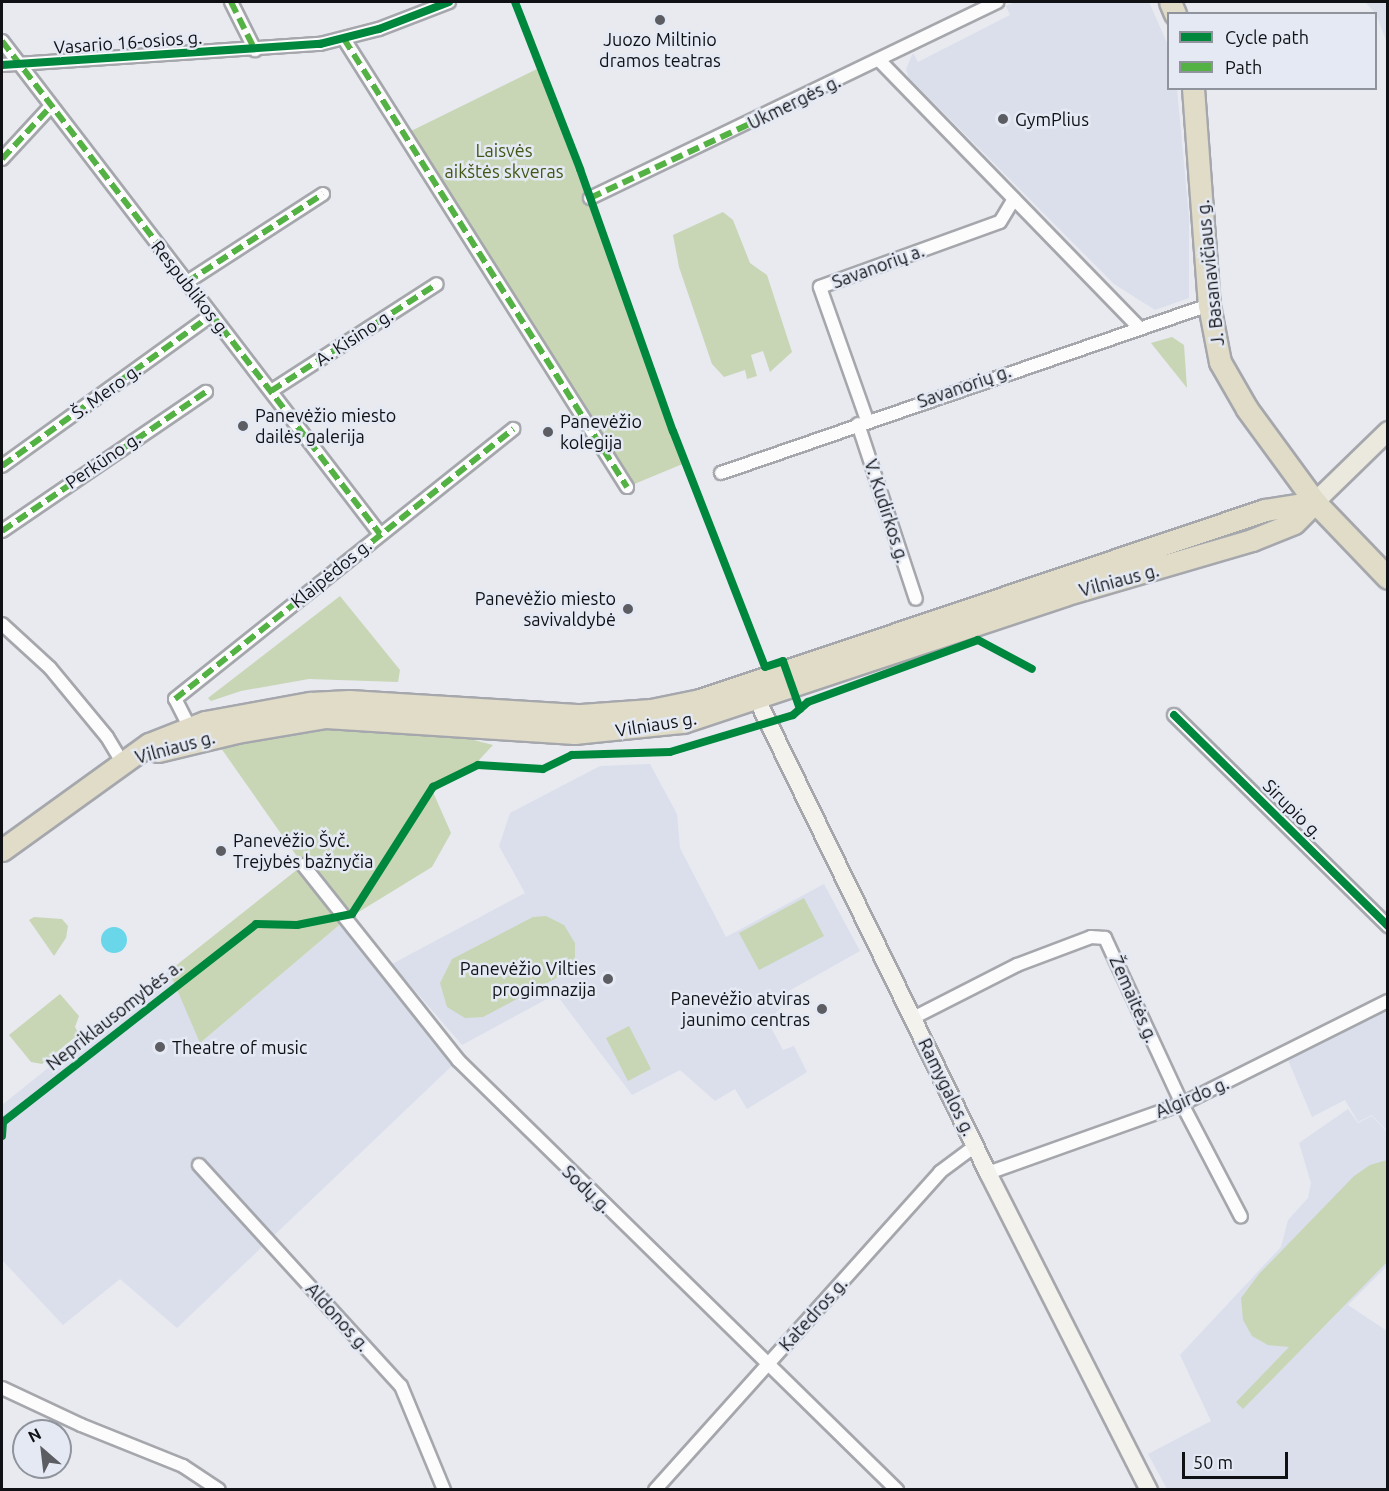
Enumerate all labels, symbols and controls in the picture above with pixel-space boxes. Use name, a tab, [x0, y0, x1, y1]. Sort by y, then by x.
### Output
legend	[1167, 12, 1377, 90]
marker: Juozo Miltinio dramos teatras	[653, 13, 667, 27]
street label: Vasario 16-osios g.	[53, 26, 203, 58]
text: Cycle path	[1225, 27, 1309, 47]
place label: Juozo Miltinio dramos teatras	[599, 29, 721, 72]
text: Path	[1225, 57, 1262, 77]
street label: Ukmergės g.	[744, 70, 844, 134]
place label: GymPlius	[1015, 108, 1089, 130]
marker: GymPlius	[996, 112, 1010, 126]
park label: Laisvės aikštės skveras	[445, 140, 563, 182]
street label: J. Basanavičiaus g.	[1192, 199, 1228, 347]
street label: Respublikos g.	[147, 236, 235, 340]
street label: Savanorių a.	[829, 239, 927, 293]
street label: A. Kisino g.	[311, 304, 397, 370]
street label: Š. Mero g.	[67, 359, 145, 423]
street label: Savanorių g.	[914, 360, 1014, 412]
place label: Panevėžio miesto dailės galerija	[255, 405, 396, 448]
place label: Panevėžio kolegija	[560, 411, 642, 454]
marker: Panevėžio miesto dailės galerija	[236, 419, 250, 433]
marker: Panevėžio kolegija	[541, 425, 555, 439]
street label: Perkūno g.	[61, 427, 145, 493]
street label: V. Kudirkos g.	[860, 456, 914, 566]
street label: Klaipėdos g.	[286, 534, 376, 612]
street label: Vilniaus g.	[1077, 559, 1161, 601]
place label: Panevėžio miesto savivaldybė	[475, 588, 616, 630]
marker: Panevėžio miesto savivaldybė	[621, 602, 635, 616]
street label: Vilniaus g.	[614, 707, 698, 741]
street label: Vilniaus g.	[133, 726, 217, 768]
street label: Sirupio g.	[1259, 775, 1327, 843]
place label: Panevėžio Švč. Trejybės bažnyčia	[233, 830, 373, 872]
marker: Panevėžio Švč. Trejybės bažnyčia	[214, 844, 228, 858]
street label: Žemaitės g.	[1105, 952, 1163, 1046]
street label: Nepriklausomybės a.	[42, 955, 186, 1075]
place label: Panevėžio Vilties progimnazija	[460, 958, 596, 1000]
marker: Panevėžio Vilties progimnazija	[601, 972, 615, 986]
place label: Panevėžio atviras jaunimo centras	[671, 988, 810, 1030]
marker: Panevėžio atviras jaunimo centras	[815, 1002, 829, 1016]
street label: Ramygalos g.	[914, 1035, 980, 1139]
place label: Theatre of music	[172, 1036, 307, 1058]
marker: Theatre of music	[153, 1040, 167, 1054]
street label: Algirdo g.	[1152, 1072, 1232, 1122]
street label: Sodų g.	[558, 1161, 616, 1217]
street label: Katedros g.	[774, 1273, 852, 1355]
street label: Aldonos g.	[302, 1278, 374, 1356]
north arrow	[12, 1419, 72, 1479]
text: N	[25, 1424, 44, 1446]
scale bar	[1185, 1440, 1292, 1478]
text: 50 m	[1193, 1452, 1233, 1472]

